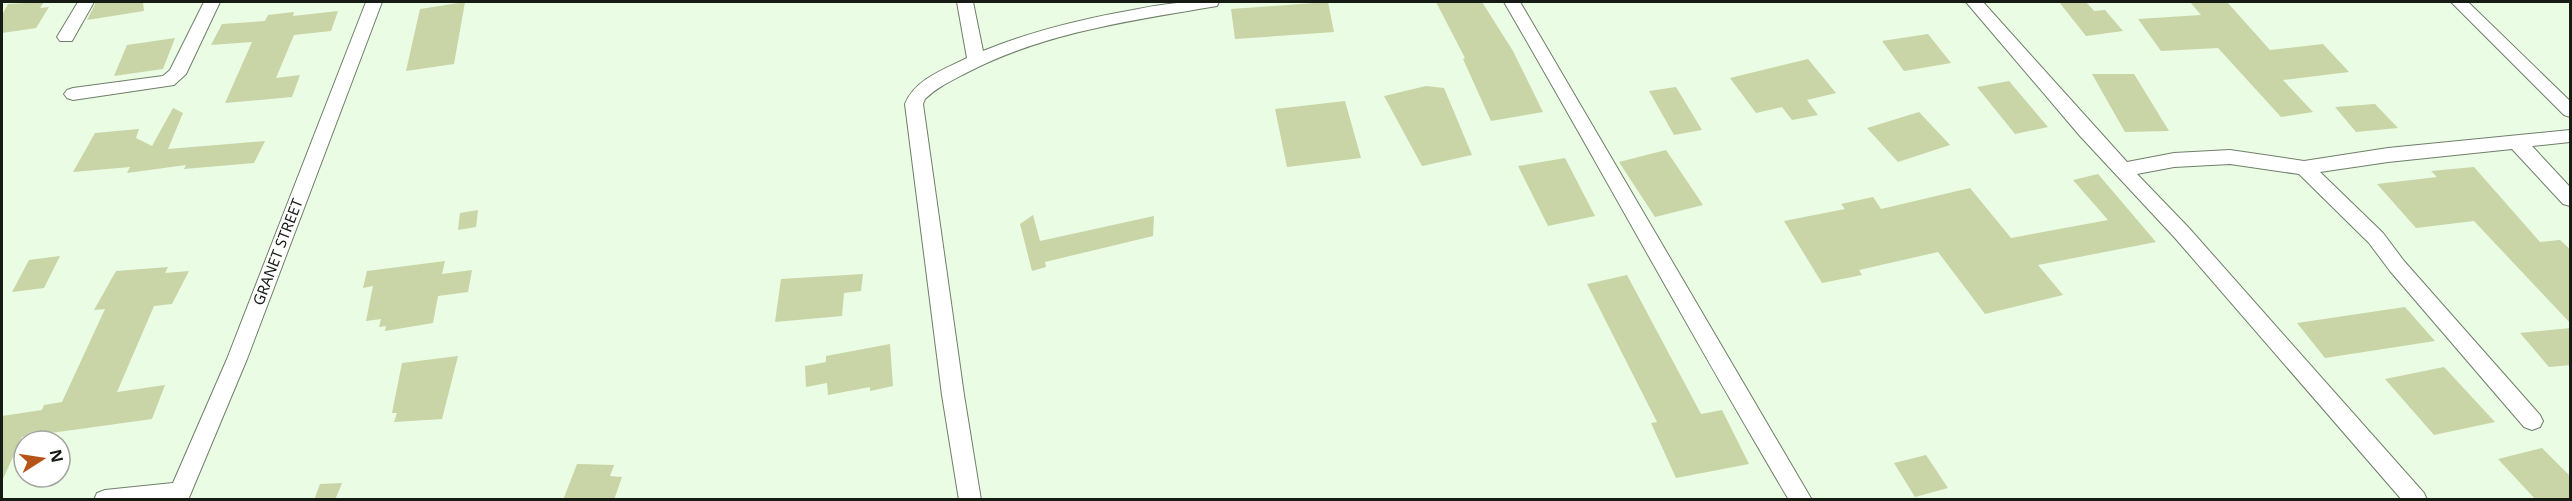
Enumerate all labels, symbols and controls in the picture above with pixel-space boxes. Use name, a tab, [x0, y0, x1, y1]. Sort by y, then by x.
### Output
street label: GRANET STREET	[248, 195, 307, 308]
north arrow	[12, 429, 72, 489]
text: N	[45, 447, 69, 465]

